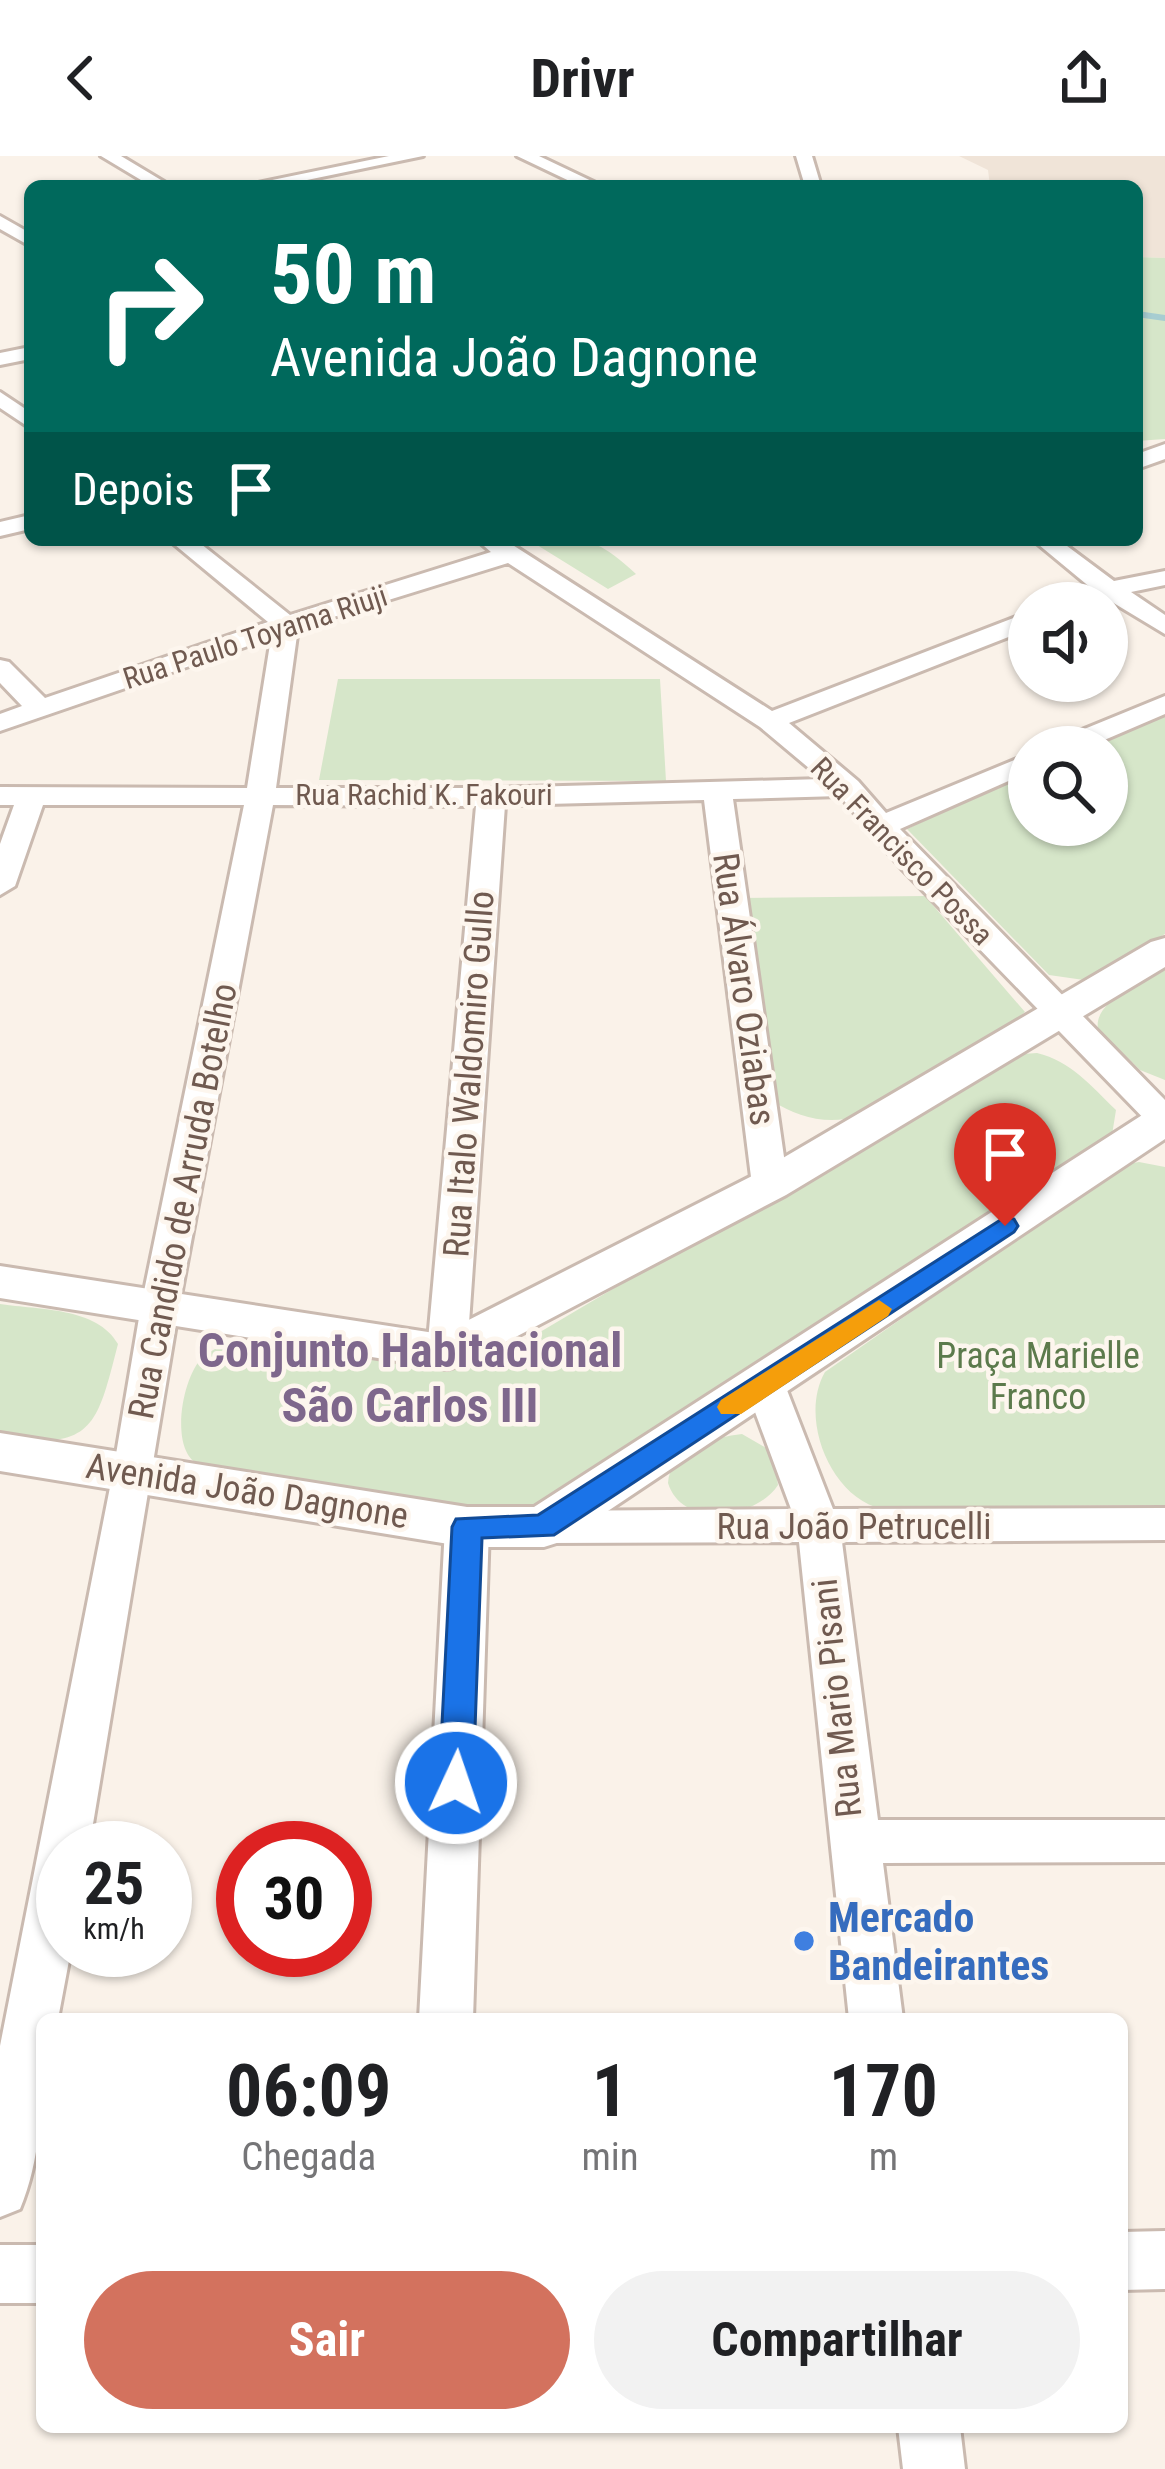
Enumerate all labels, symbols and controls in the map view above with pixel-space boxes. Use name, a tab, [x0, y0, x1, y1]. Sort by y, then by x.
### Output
icon: back	[48, 45, 114, 111]
icon: share	[1051, 45, 1117, 111]
text: Drivr	[530, 47, 635, 110]
text: 50 m	[270, 225, 437, 324]
icon: right	[72, 228, 228, 384]
text: Avenida João Dagnone	[270, 326, 758, 389]
icon: arrive	[218, 456, 284, 522]
text: Depois	[72, 463, 194, 516]
street label: Rua Paulo Toyama Riuji	[119, 578, 391, 696]
map controls	[1008, 582, 1128, 846]
button: sound	[1008, 582, 1128, 702]
button: search	[1008, 726, 1128, 846]
street label: Rua Francisco Possa	[804, 750, 1000, 952]
street label: Rua Rachid K. Fakouri	[295, 777, 553, 812]
street label: Rua Álvaro Oziabas	[704, 850, 785, 1128]
street label: Rua Italo Waldomiro Gullo	[435, 889, 503, 1259]
street label: Rua Candido de Arruda Botelho	[120, 980, 246, 1422]
pin	[954, 1103, 1056, 1226]
icon: arrive	[972, 1121, 1038, 1187]
district label: Conjunto Habitacional São Carlos III	[198, 1322, 622, 1434]
park label: Praça Marielle Franco	[936, 1335, 1140, 1418]
street label: Avenida João Dagnone	[83, 1445, 411, 1537]
street label: Rua João Petrucelli	[717, 1506, 991, 1548]
street label: Rua Mario Pisani	[804, 1577, 870, 1819]
position arrow	[393, 1720, 519, 1846]
speed limit sign: 30	[216, 1821, 372, 1977]
text: 25	[84, 1848, 144, 1919]
place label: Mercado Bandeirantes	[828, 1893, 1049, 1990]
text: km/h	[83, 1911, 145, 1946]
marker: Mercado Bandeirantes	[791, 1928, 817, 1954]
text: 06:09	[226, 2049, 391, 2134]
text: 1	[592, 2049, 628, 2134]
text: 170	[829, 2049, 938, 2134]
text: Chegada	[241, 2134, 376, 2180]
text: min	[581, 2134, 639, 2180]
text: m	[869, 2134, 898, 2180]
button: Sair	[84, 2271, 570, 2409]
button: Compartilhar	[594, 2271, 1080, 2409]

